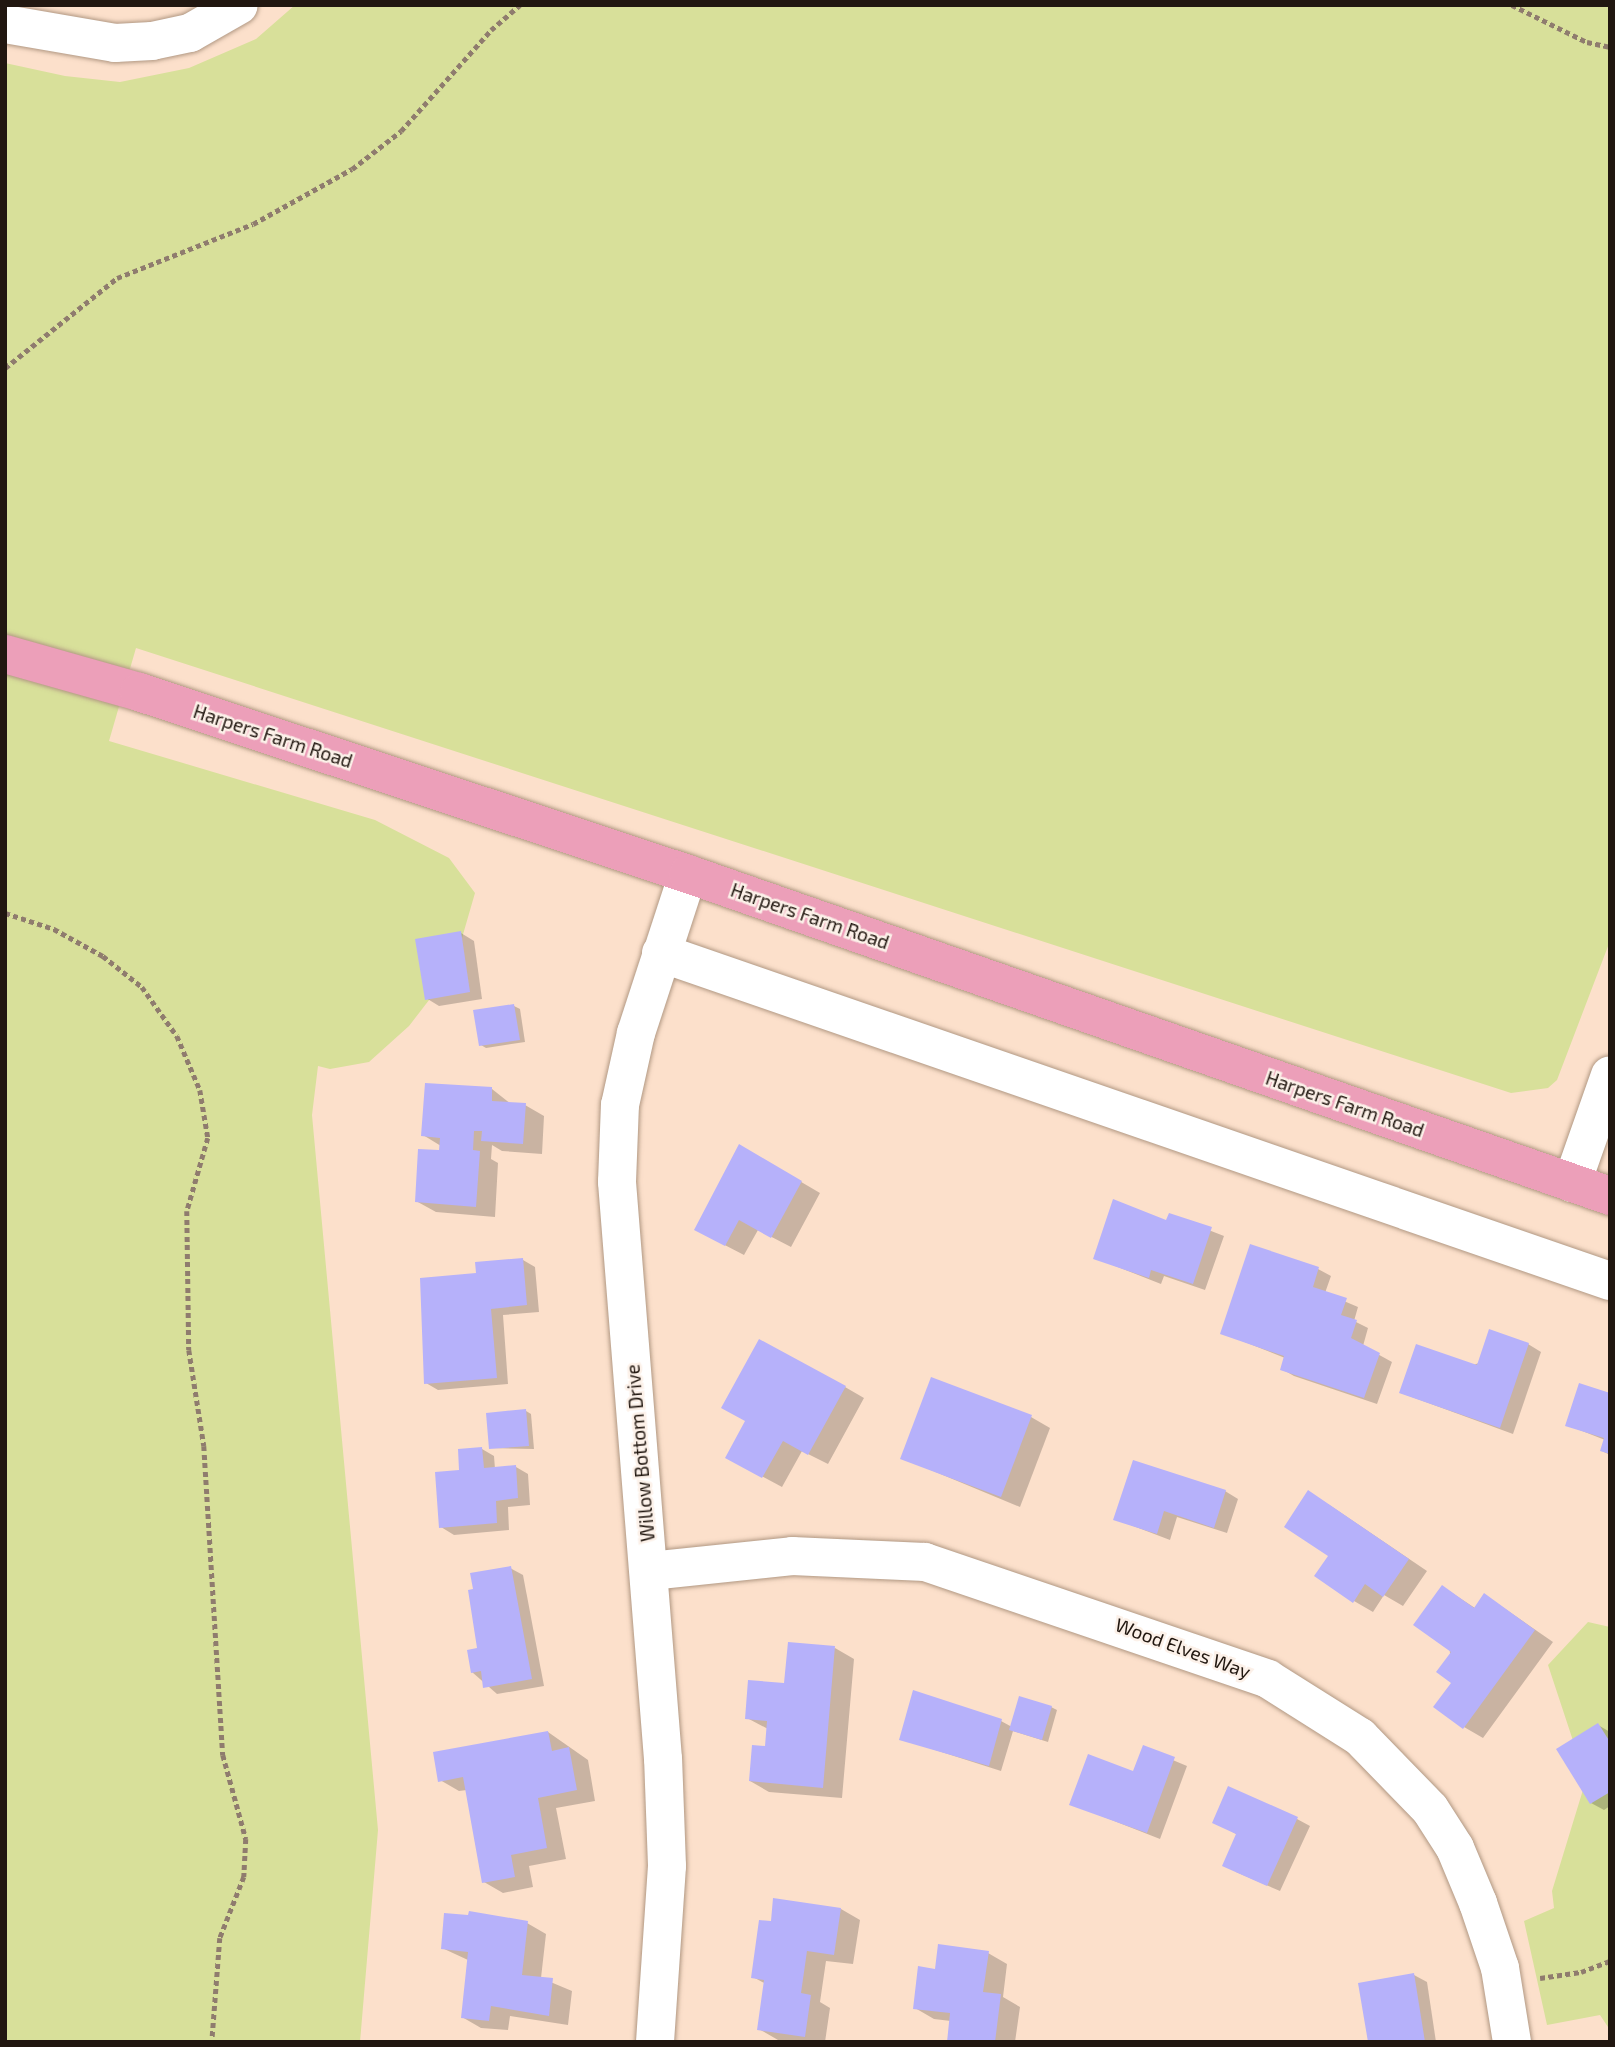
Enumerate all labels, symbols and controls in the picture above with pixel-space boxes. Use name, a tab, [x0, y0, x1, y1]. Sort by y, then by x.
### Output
street label: Harpers Farm Road	[191, 700, 355, 772]
street label: Harpers Farm Road	[728, 878, 892, 954]
street label: Harpers Farm Road	[1263, 1066, 1427, 1142]
street label: Willow Bottom Drive	[621, 1363, 659, 1543]
street label: Wood Elves Way	[1112, 1613, 1254, 1683]

